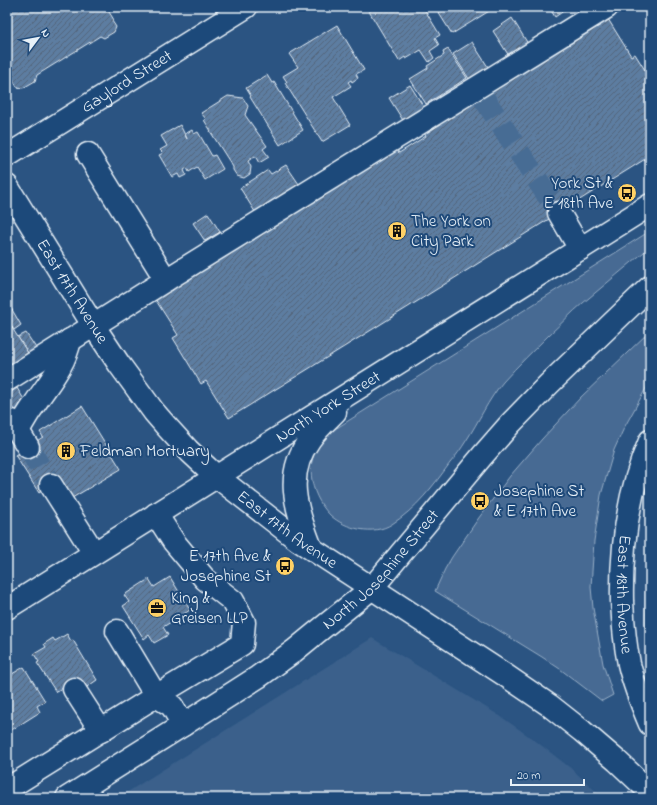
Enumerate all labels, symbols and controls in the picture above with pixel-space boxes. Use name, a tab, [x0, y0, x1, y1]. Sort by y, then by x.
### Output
north arrow	[18, 18, 58, 58]
text: N	[37, 26, 54, 41]
street label: Gaylord Street	[76, 43, 177, 119]
place label: York St & E 18th Ave	[543, 171, 613, 216]
bus stop icon: York St & E 18th Ave	[616, 182, 638, 204]
place label: The York on City Park	[411, 209, 491, 255]
building icon: The York on City Park	[386, 220, 408, 242]
street label: East 17th Avenue	[30, 234, 115, 349]
street label: North York Street	[271, 364, 386, 449]
place label: Feldman Mortuary	[79, 439, 210, 465]
building icon: Feldman Mortuary	[55, 440, 77, 462]
place label: Josephine St & E 17th Ave	[494, 479, 584, 524]
street label: East 17th Avenue	[231, 484, 343, 575]
bus stop icon: Josephine St & E 17th Ave	[469, 490, 491, 512]
street label: North Josephine Street	[317, 504, 445, 636]
street label: East 18th Avenue	[609, 534, 640, 656]
place label: E 17th Ave & Josephine St	[181, 544, 271, 589]
bus stop icon: E 17th Ave & Josephine St	[274, 555, 296, 577]
place label: King & Greisen LLP	[171, 586, 248, 631]
office icon: King & Greisen LLP	[146, 597, 168, 619]
scale bar	[511, 761, 584, 787]
text: 20 m	[517, 767, 540, 785]

